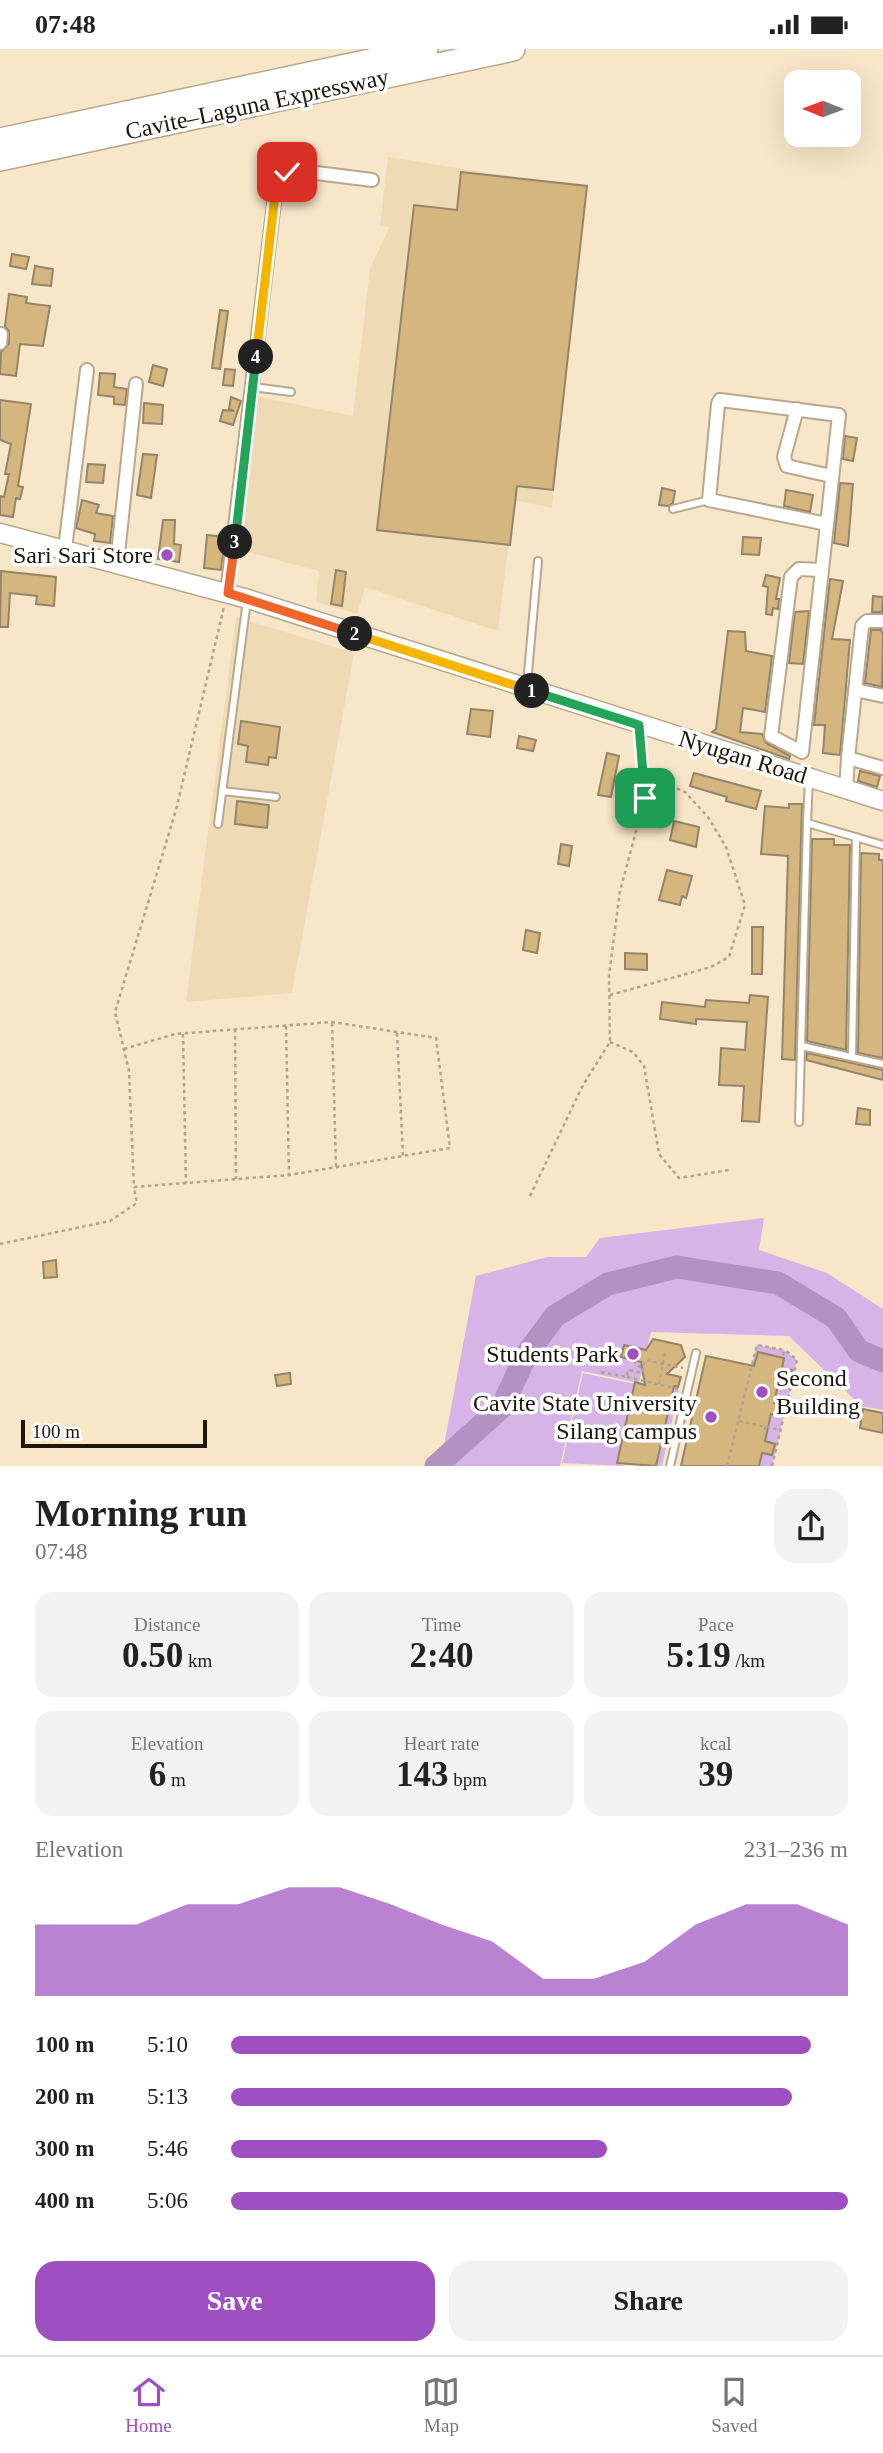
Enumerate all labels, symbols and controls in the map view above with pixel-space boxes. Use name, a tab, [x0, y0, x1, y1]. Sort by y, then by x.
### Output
text: 07:48	[35, 10, 96, 39]
street label: Cavite–Laguna Expressway	[123, 63, 391, 145]
north arrow	[784, 70, 861, 147]
map controls	[784, 70, 861, 147]
pin	[257, 142, 317, 202]
icon: check	[268, 153, 306, 191]
pin: 4	[238, 339, 274, 375]
text: 4	[251, 346, 260, 367]
pin: 3	[218, 525, 252, 559]
text: 3	[230, 531, 239, 552]
place label: Sari Sari Store	[13, 542, 153, 568]
marker: Sari Sari Store	[159, 547, 175, 563]
pin: 2	[338, 617, 372, 651]
text: 2	[350, 623, 359, 644]
pin: 1	[514, 673, 550, 709]
text: 1	[527, 680, 536, 701]
street label: Nyugan Road	[676, 725, 810, 789]
pin	[615, 768, 675, 828]
icon: arrive	[626, 779, 664, 817]
place label: Students Park	[486, 1341, 619, 1367]
marker: Students Park	[625, 1346, 641, 1362]
place label: Second Building	[776, 1365, 860, 1419]
marker: Second Building	[754, 1384, 770, 1400]
place label: Cavite State University Silang campus	[473, 1390, 697, 1444]
marker: Cavite State University Silang campus	[703, 1409, 719, 1425]
scale bar	[21, 1417, 206, 1449]
text: 100 m	[32, 1421, 80, 1442]
button: share	[774, 1489, 848, 1563]
text: Morning run	[35, 1492, 247, 1534]
text: 07:48	[35, 1539, 87, 1564]
text: Distance	[134, 1614, 200, 1635]
text: Time	[422, 1614, 461, 1635]
text: Pace	[698, 1614, 734, 1635]
text: 0.50	[122, 1636, 183, 1675]
text: 2:40	[409, 1636, 474, 1675]
text: 5:19	[667, 1636, 731, 1675]
text: km	[183, 1650, 212, 1671]
text: /km	[731, 1650, 765, 1671]
text: Elevation	[131, 1733, 204, 1754]
text: Heart rate	[404, 1733, 479, 1754]
text: kcal	[700, 1733, 732, 1754]
text: 6	[149, 1755, 166, 1794]
text: 143	[396, 1755, 448, 1794]
text: 39	[698, 1755, 733, 1794]
text: m	[166, 1769, 186, 1790]
text: bpm	[448, 1769, 487, 1790]
text: Elevation	[35, 1837, 123, 1862]
text: 231–236 m	[744, 1837, 848, 1862]
text: 100 m	[35, 2032, 94, 2057]
text: 5:10	[147, 2032, 188, 2057]
text: 200 m	[35, 2084, 94, 2109]
text: 5:13	[147, 2084, 188, 2109]
text: 300 m	[35, 2136, 94, 2161]
text: 5:46	[147, 2136, 188, 2161]
text: 400 m	[35, 2188, 94, 2213]
text: 5:06	[147, 2188, 188, 2213]
button: Save	[35, 2261, 435, 2341]
button: Share	[449, 2261, 848, 2341]
tab: Home	[125, 2373, 172, 2437]
tab: Map	[422, 2373, 460, 2437]
tab: Saved	[711, 2373, 758, 2437]

